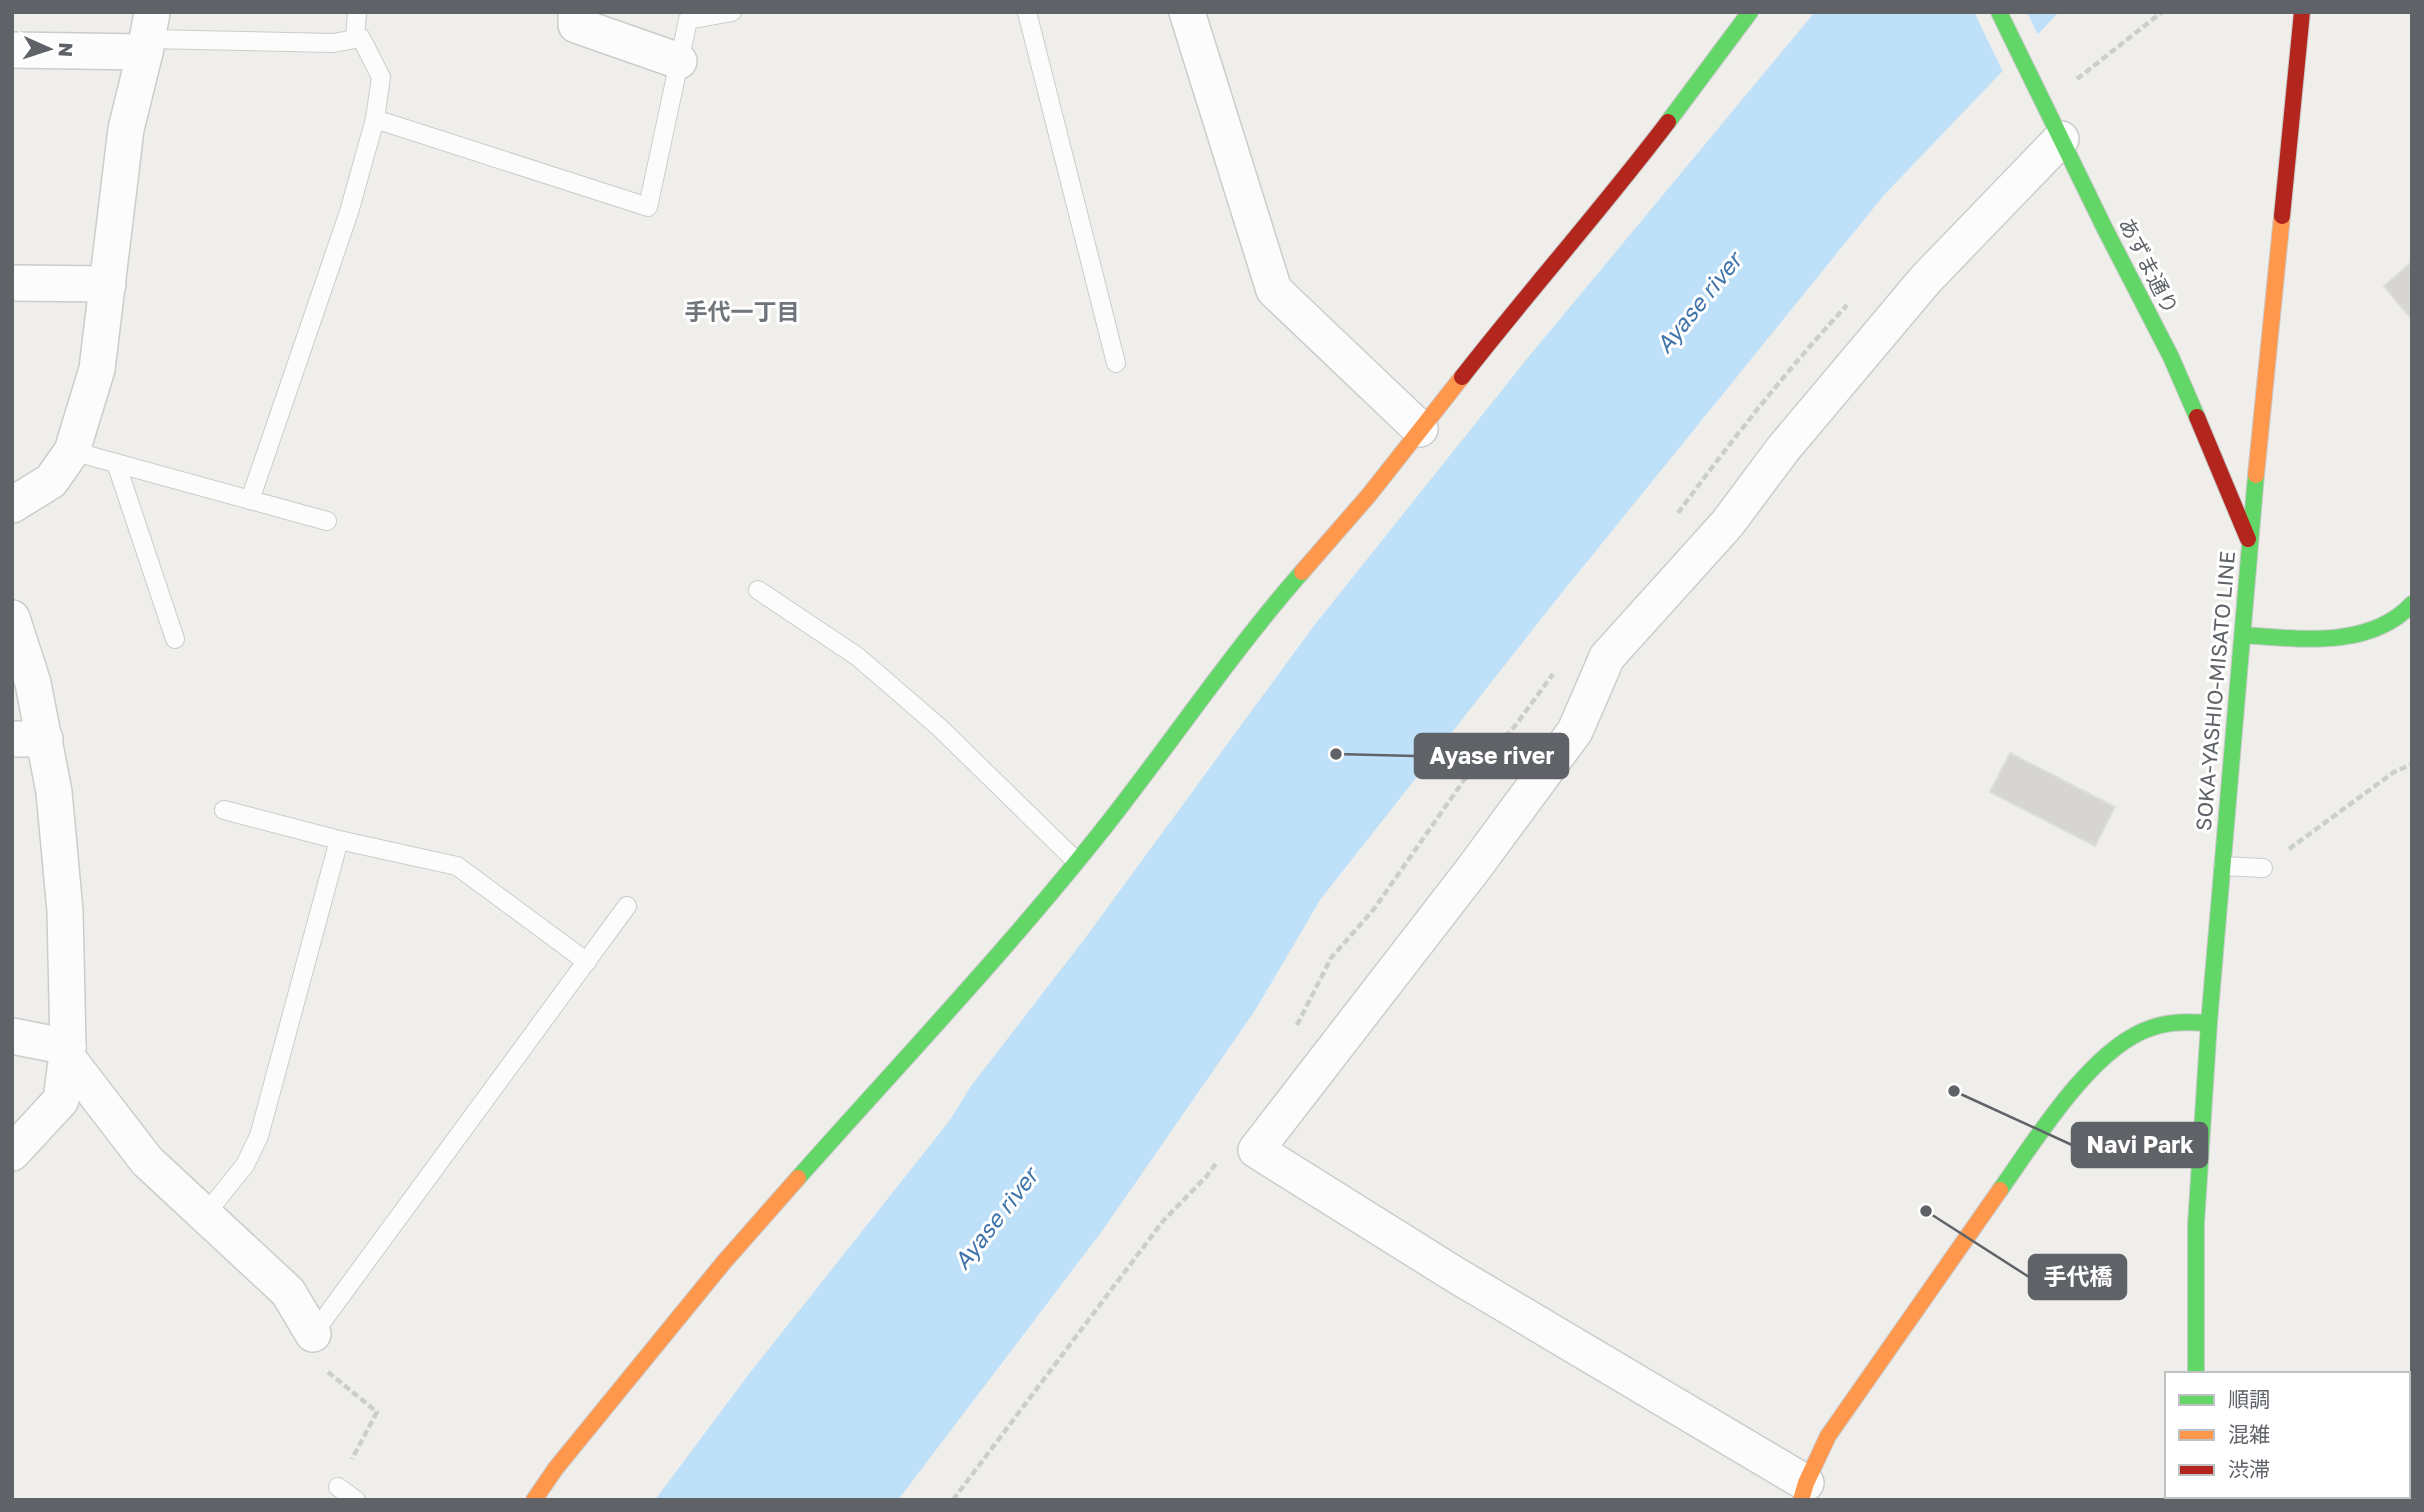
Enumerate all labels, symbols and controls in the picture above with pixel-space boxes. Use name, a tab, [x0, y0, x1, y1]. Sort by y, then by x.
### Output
north arrow	[14, 14, 84, 84]
text: N	[55, 42, 78, 58]
street label: あずま通り	[2113, 213, 2184, 318]
water label: Ayase river	[1649, 244, 1749, 358]
district label: 手代一丁目	[685, 297, 800, 325]
street label: SOKA-YASHIO-MISATO LINE	[2190, 550, 2240, 832]
callout: Ayase river	[1415, 734, 1568, 778]
text: Ayase river	[1430, 741, 1554, 769]
callout: Navi Park	[2072, 1123, 2207, 1167]
text: Navi Park	[2086, 1130, 2194, 1158]
water label: Ayase river	[947, 1160, 1045, 1274]
callout: 手代橋	[2029, 1255, 2126, 1299]
text: 手代橋	[2044, 1262, 2113, 1290]
legend	[2165, 1372, 2410, 1498]
text: 順調	[2228, 1386, 2270, 1412]
text: 混雑	[2228, 1421, 2270, 1447]
text: 渋滞	[2228, 1456, 2270, 1482]

